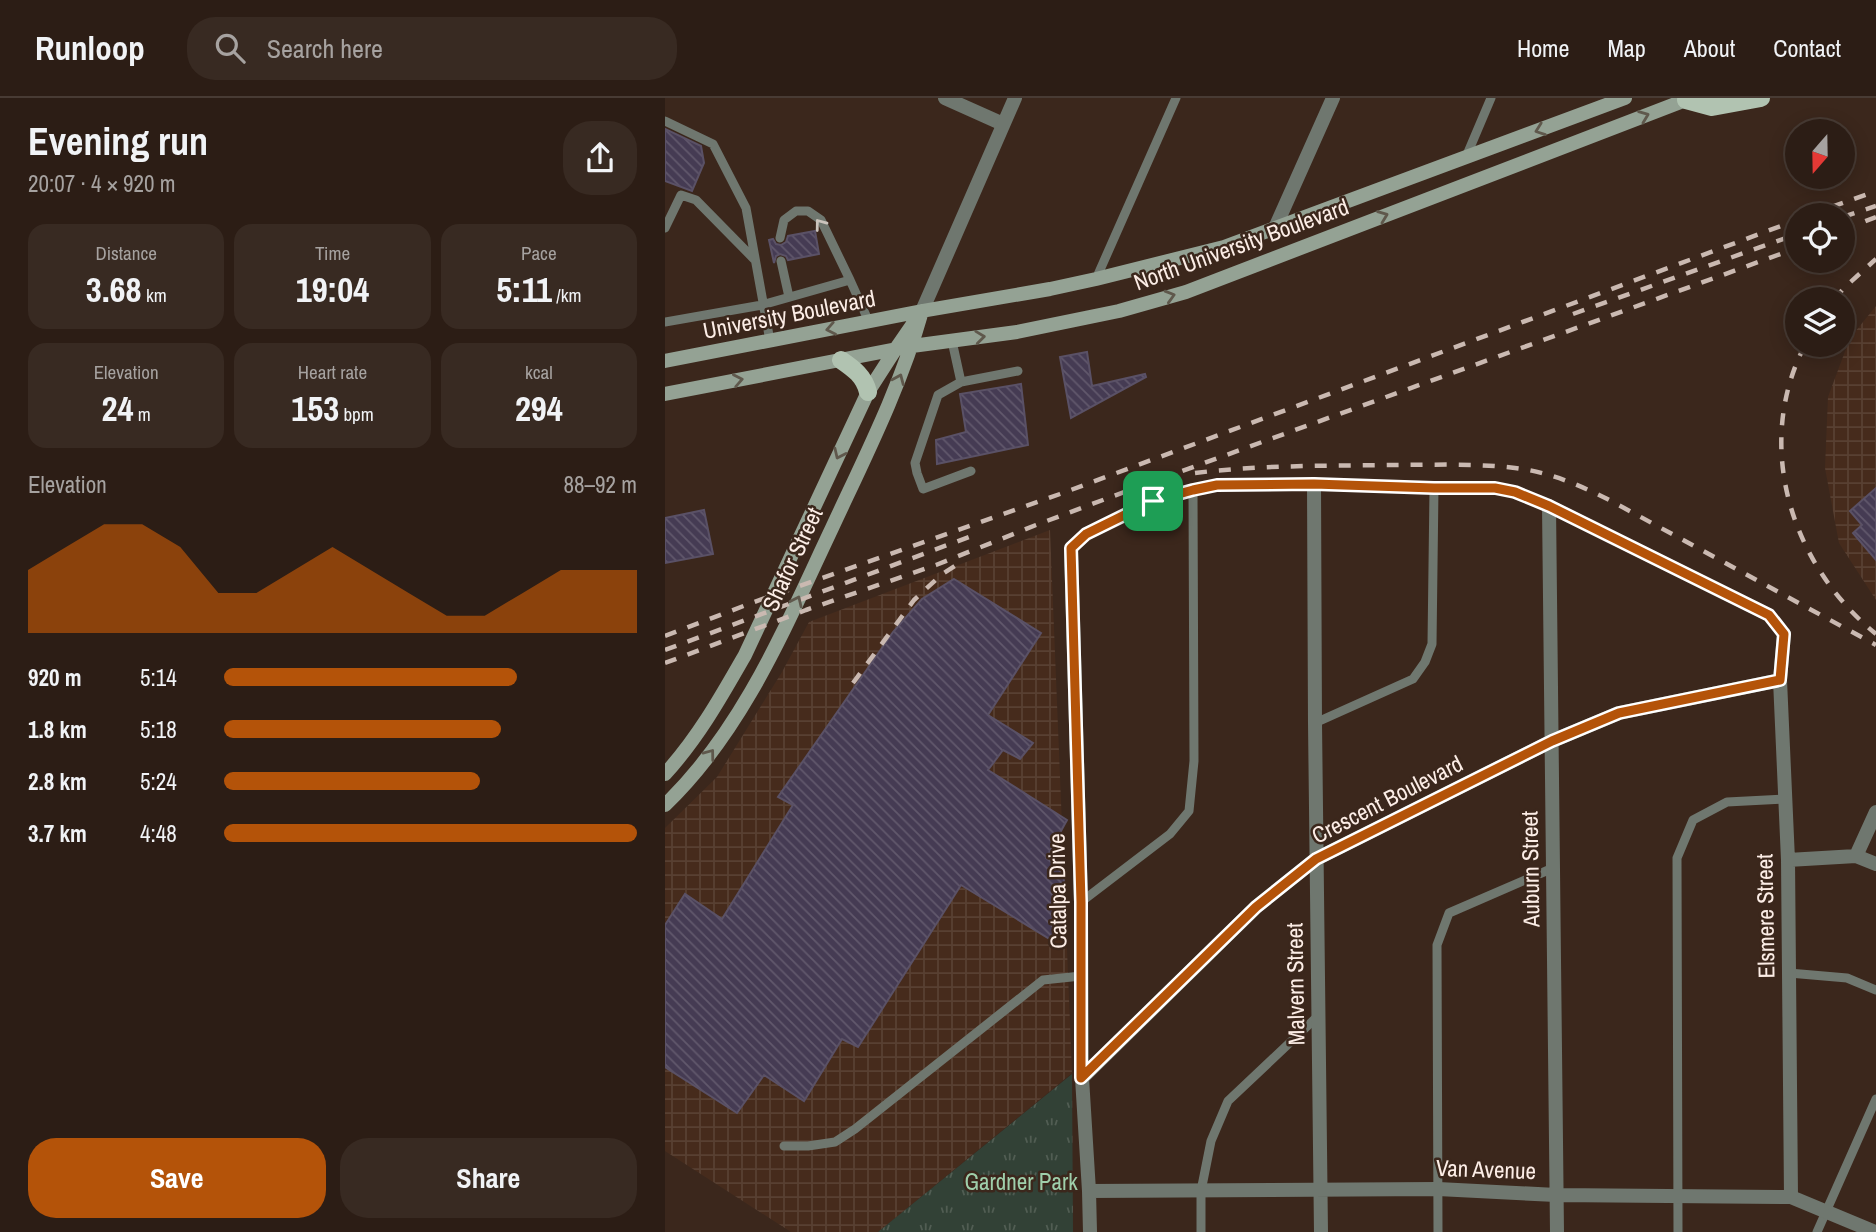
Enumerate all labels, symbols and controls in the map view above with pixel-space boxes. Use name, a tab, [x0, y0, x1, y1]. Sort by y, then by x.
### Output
search box	[187, 17, 677, 80]
text: Runloop	[35, 26, 145, 70]
icon: search	[211, 29, 249, 67]
text: Search here	[267, 31, 383, 66]
text: Home	[1517, 32, 1569, 64]
text: Map	[1607, 32, 1646, 64]
text: About	[1684, 32, 1735, 64]
text: Contact	[1773, 32, 1841, 64]
one-way arrow	[1638, 110, 1650, 124]
text: Evening run	[28, 116, 208, 167]
north arrow	[1785, 119, 1855, 189]
map controls	[1785, 119, 1855, 357]
button: share	[563, 121, 637, 195]
one-way arrow	[1534, 121, 1546, 135]
text: 20:07 · 4 × 920 m	[28, 168, 175, 199]
street label: North University Boulevard	[1129, 191, 1353, 297]
button: locate	[1785, 203, 1855, 273]
one-way arrow	[1376, 211, 1388, 225]
one-way arrow	[816, 220, 828, 232]
text: Distance	[95, 240, 157, 266]
text: Time	[315, 240, 350, 266]
text: Pace	[521, 240, 557, 266]
text: 3.68	[86, 266, 142, 313]
text: 19:04	[296, 266, 369, 313]
text: 5:11	[496, 266, 552, 313]
text: km	[142, 282, 167, 308]
text: /km	[552, 282, 581, 308]
street label: University Boulevard	[700, 282, 878, 346]
button: layers	[1785, 287, 1855, 357]
one-way arrow	[1164, 290, 1176, 305]
one-way arrow	[825, 321, 837, 336]
one-way arrow	[974, 330, 986, 345]
text: Elevation	[94, 359, 159, 385]
text: Heart rate	[298, 359, 367, 385]
text: kcal	[525, 359, 553, 385]
one-way arrow	[732, 373, 744, 388]
one-way arrow	[891, 373, 905, 386]
text: 24	[102, 385, 133, 432]
text: 153	[291, 385, 339, 432]
text: 294	[515, 385, 563, 432]
text: m	[133, 401, 151, 427]
text: bpm	[339, 401, 374, 427]
one-way arrow	[833, 447, 847, 459]
text: Elevation	[28, 469, 107, 500]
text: 88–92 m	[564, 469, 637, 500]
pin	[1123, 471, 1183, 531]
icon: arrive	[1134, 482, 1172, 520]
street label: Shafor Street	[754, 502, 830, 616]
one-way arrow	[788, 596, 802, 609]
text: 920 m	[28, 662, 81, 693]
text: 5:14	[140, 662, 177, 693]
text: 1.8 km	[28, 714, 87, 745]
text: 5:18	[140, 714, 177, 745]
street label: Crescent Boulevard	[1306, 748, 1468, 850]
one-way arrow	[702, 749, 714, 762]
text: 2.8 km	[28, 766, 87, 797]
text: 5:24	[140, 766, 177, 797]
street label: Auburn Street	[1513, 811, 1547, 928]
text: 3.7 km	[28, 818, 87, 849]
text: 4:48	[140, 818, 177, 849]
street label: Catalpa Drive	[1040, 833, 1074, 949]
street label: Elsmere Street	[1748, 853, 1782, 979]
street label: Malvern Street	[1278, 922, 1312, 1046]
button: Save	[28, 1138, 326, 1218]
button: Share	[340, 1138, 637, 1218]
street label: Van Avenue	[1435, 1152, 1537, 1186]
park label: Gardner Park	[964, 1166, 1078, 1197]

